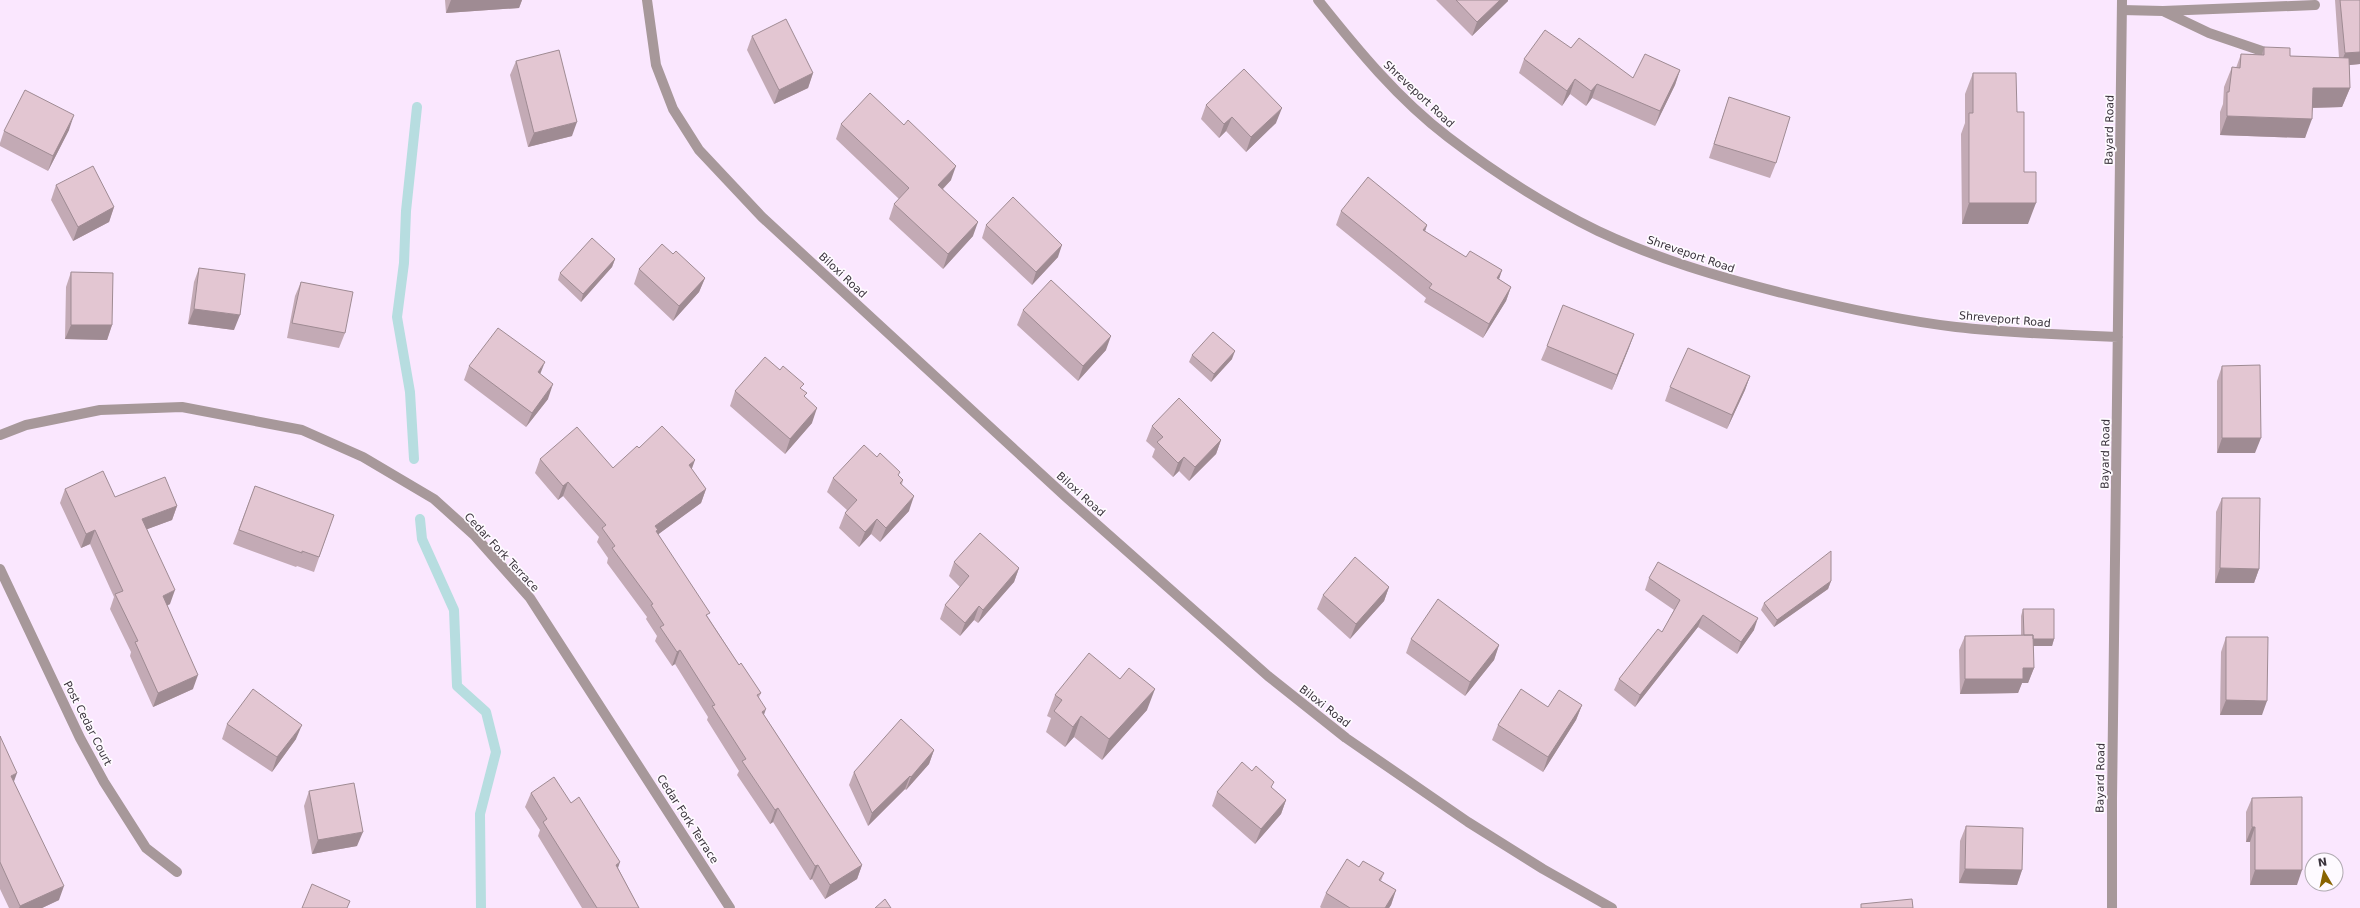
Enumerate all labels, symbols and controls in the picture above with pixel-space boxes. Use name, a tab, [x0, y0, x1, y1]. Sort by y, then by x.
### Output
street label: Shreveport Road	[1381, 58, 1457, 130]
street label: Bayard Road	[2102, 95, 2117, 165]
street label: Shreveport Road	[1645, 233, 1736, 276]
street label: Biloxi Road	[816, 250, 869, 301]
street label: Shreveport Road	[1959, 309, 2051, 330]
street label: Bayard Road	[2098, 419, 2113, 489]
street label: Biloxi Road	[1054, 469, 1108, 520]
street label: Cedar Fork Terrace	[462, 510, 542, 595]
street label: Post Cedar Court	[61, 679, 115, 768]
street label: Biloxi Road	[1297, 683, 1353, 730]
street label: Bayard Road	[2093, 743, 2108, 813]
street label: Cedar Fork Terrace	[654, 772, 721, 866]
north arrow	[2304, 852, 2344, 892]
text: N	[2317, 855, 2328, 870]

